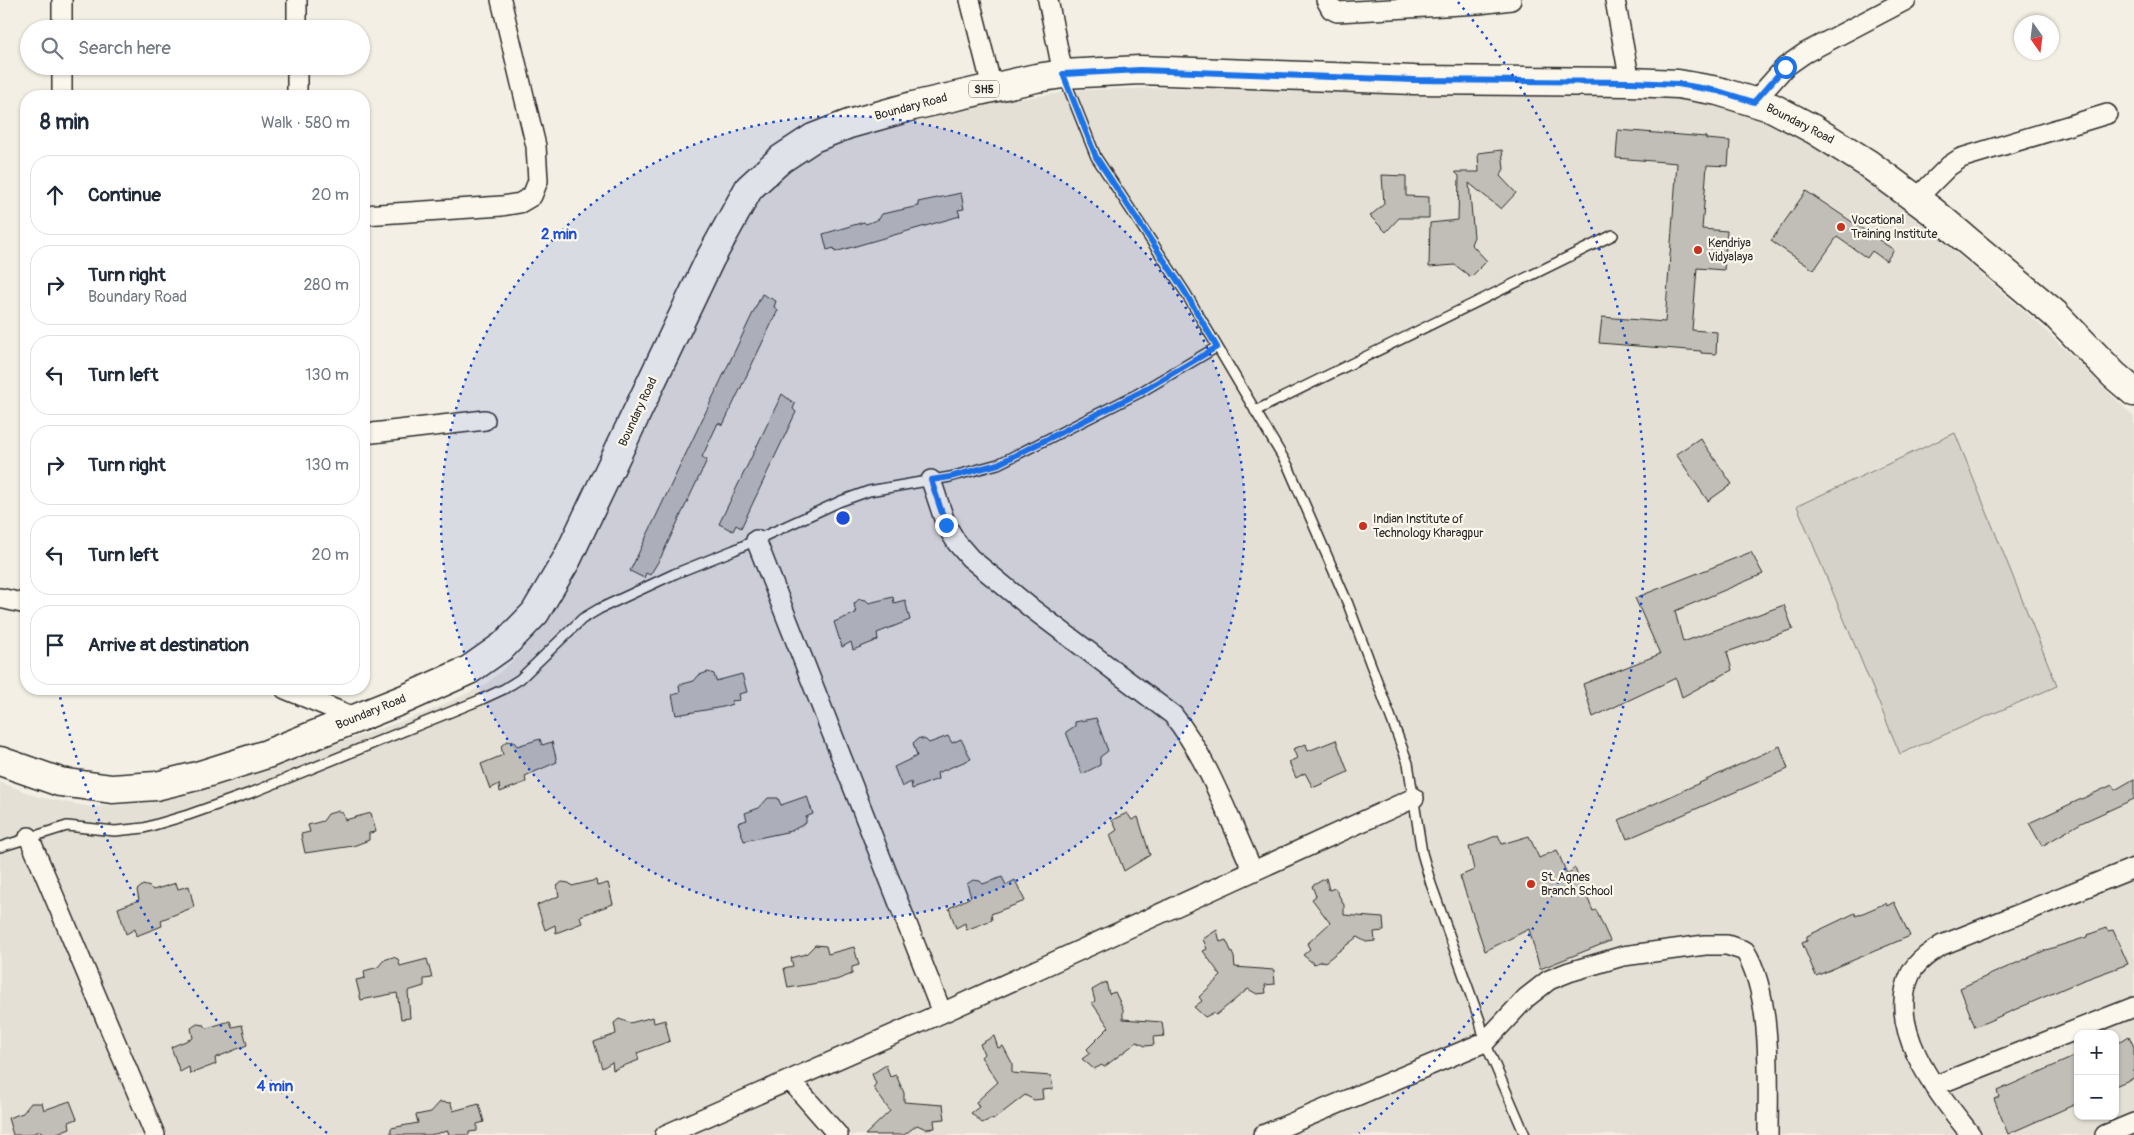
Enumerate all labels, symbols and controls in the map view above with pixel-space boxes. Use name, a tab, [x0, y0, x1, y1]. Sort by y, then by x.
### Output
north arrow	[2014, 15, 2059, 60]
search box	[20, 20, 370, 75]
icon: search	[38, 34, 66, 62]
text: Search here	[78, 36, 171, 60]
route start	[1774, 56, 1797, 79]
road number: SH5	[969, 80, 999, 98]
street label: Boundary Road	[873, 90, 949, 124]
street label: Boundary Road	[1763, 100, 1837, 148]
text: 8 min	[40, 109, 89, 136]
text: Walk · 580 m	[261, 113, 350, 133]
icon: ahead	[41, 181, 69, 209]
text: Continue	[88, 183, 161, 207]
text: 20 m	[311, 185, 349, 205]
place label: Vocational Training Institute	[1851, 213, 1937, 242]
marker: Vocational Training Institute	[1835, 221, 1847, 233]
text: 2 min	[541, 225, 577, 244]
place label: Kendriya Vidyalaya	[1708, 236, 1753, 265]
marker: Kendriya Vidyalaya	[1692, 244, 1704, 256]
text: Turn right	[88, 263, 166, 287]
icon: right	[41, 271, 69, 299]
text: 280 m	[303, 275, 349, 295]
text: Boundary Road	[88, 287, 187, 307]
icon: left	[41, 361, 69, 389]
text: Turn left	[88, 363, 158, 387]
text: 130 m	[305, 365, 349, 385]
street label: Boundary Road	[615, 375, 661, 449]
icon: right	[41, 451, 69, 479]
text: Turn right	[88, 453, 166, 477]
text: 130 m	[305, 455, 349, 475]
centre of rings	[834, 509, 852, 527]
place label: Indian Institute of Technology Kharagpur	[1373, 512, 1484, 541]
route end	[935, 514, 958, 537]
marker: Indian Institute of Technology Kharagpur	[1357, 520, 1369, 532]
icon: left	[41, 541, 69, 569]
text: Turn left	[88, 543, 158, 567]
text: 20 m	[311, 545, 349, 565]
icon: arrive	[41, 631, 69, 659]
text: Arrive at destination	[88, 633, 249, 657]
street label: Boundary Road	[334, 691, 408, 733]
place label: St. Agnes Branch School	[1541, 870, 1613, 899]
marker: St. Agnes Branch School	[1525, 878, 1537, 890]
map controls	[2074, 1030, 2119, 1120]
button: +	[2074, 1030, 2119, 1075]
button: −	[2074, 1075, 2119, 1120]
text: 4 min	[257, 1077, 294, 1096]

